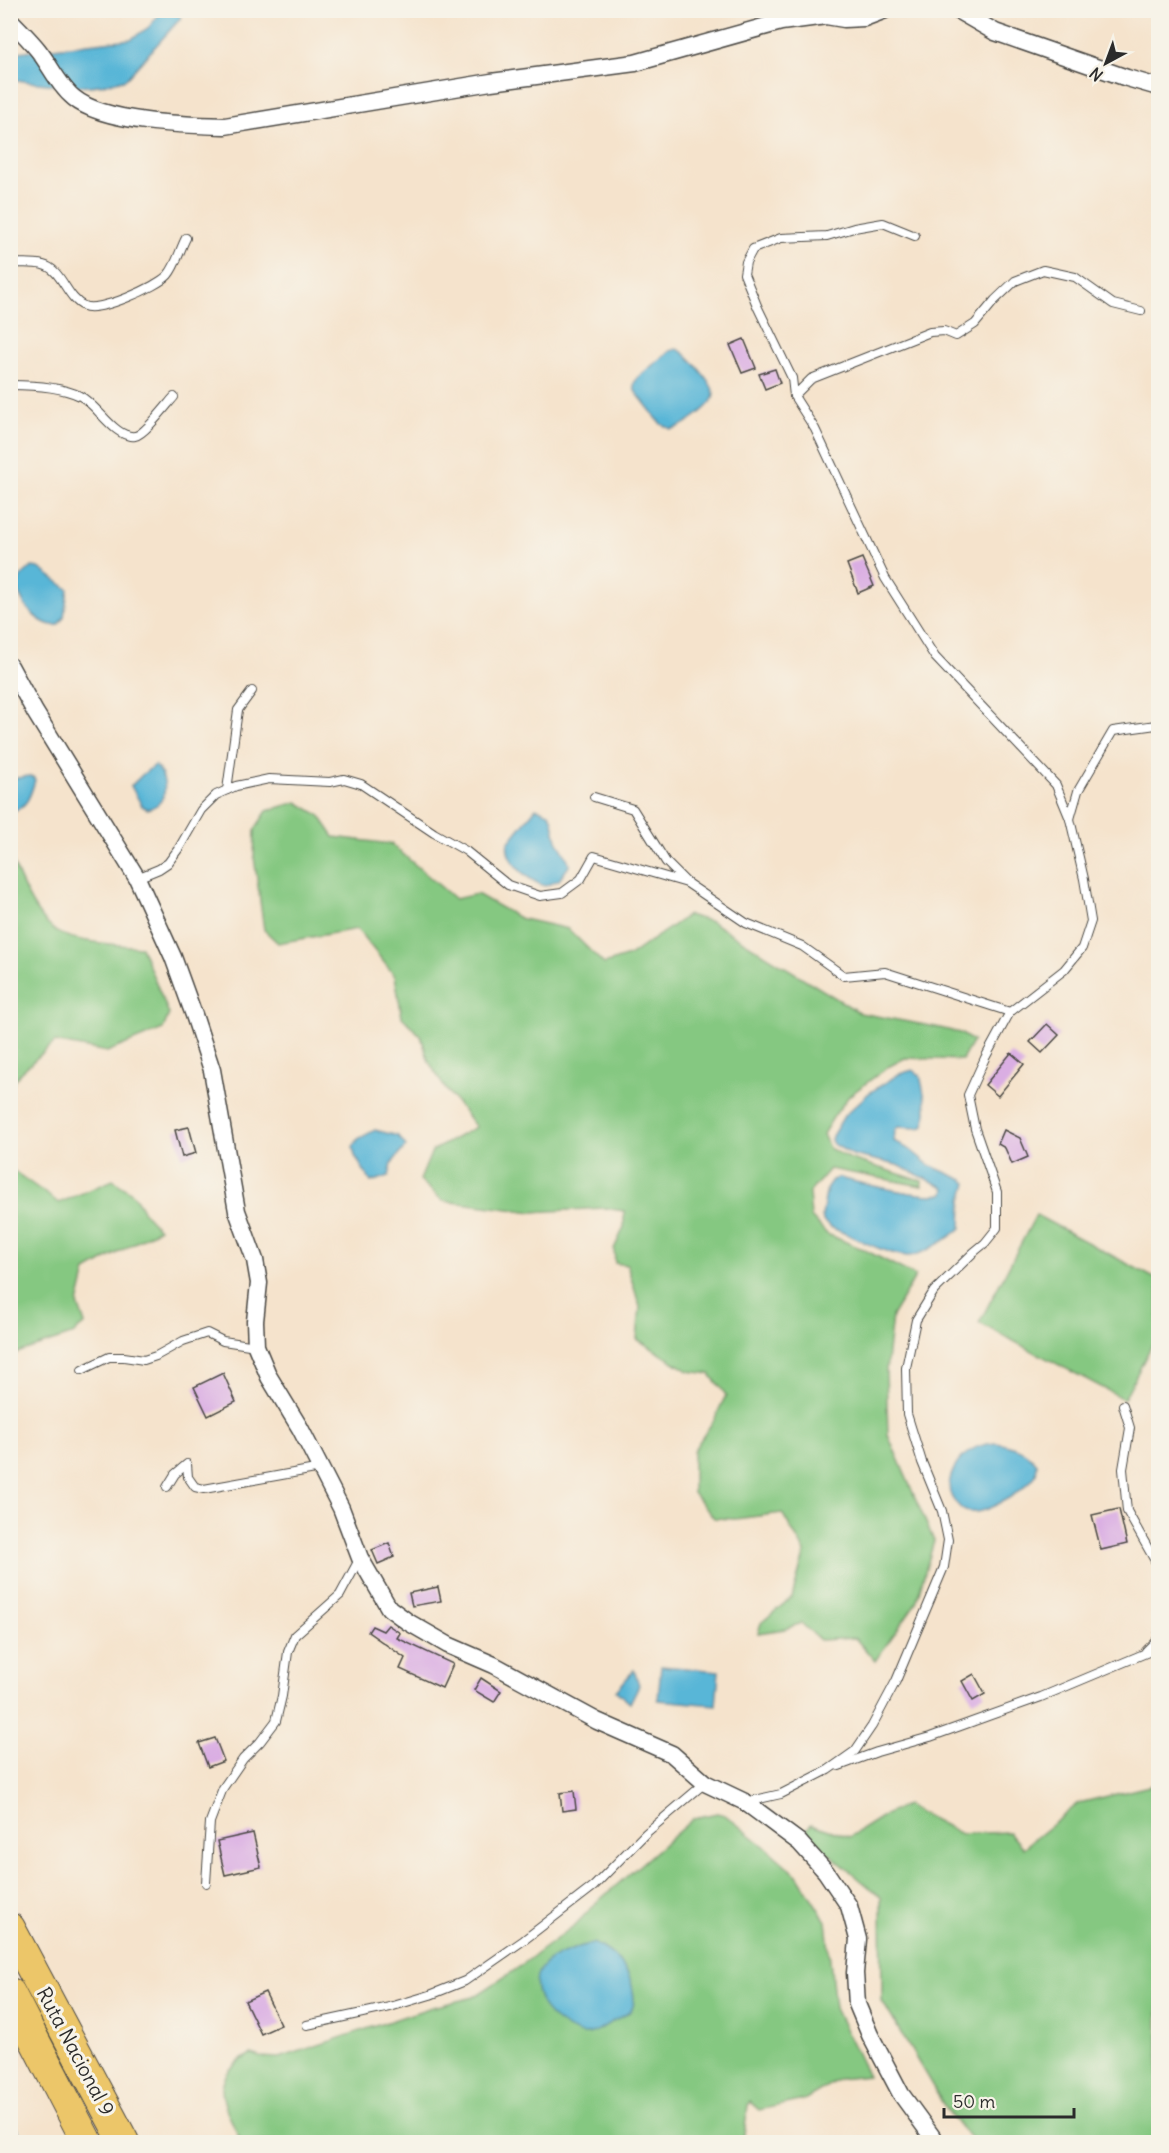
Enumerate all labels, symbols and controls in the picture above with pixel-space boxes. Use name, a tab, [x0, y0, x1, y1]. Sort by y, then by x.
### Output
north arrow	[1076, 33, 1136, 93]
text: N	[1085, 63, 1107, 85]
street label: Ruta Nacional 9	[32, 1983, 120, 2119]
scale bar	[944, 2081, 1074, 2119]
text: 50 m	[953, 2090, 995, 2113]

